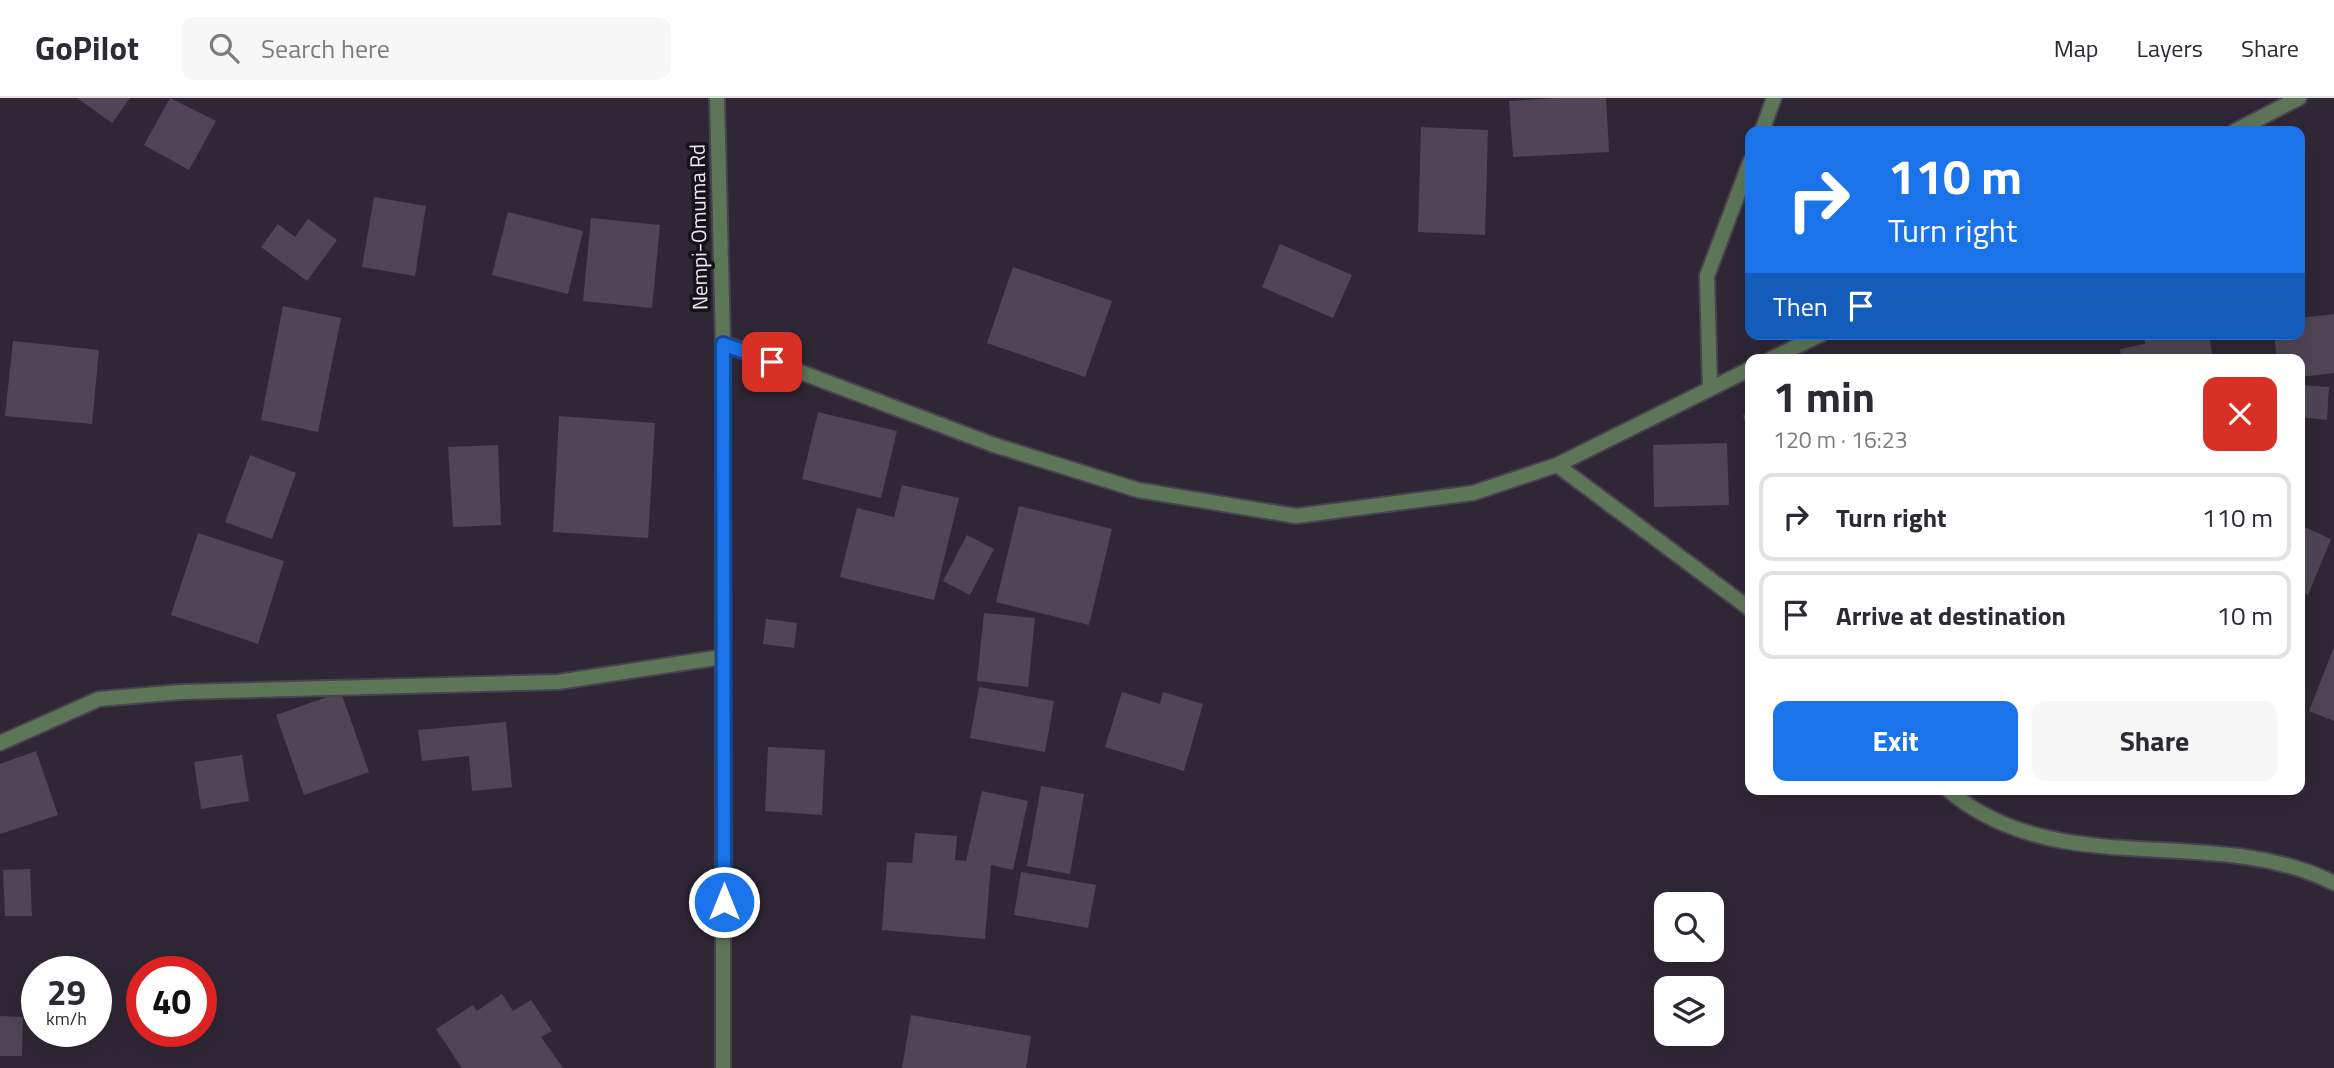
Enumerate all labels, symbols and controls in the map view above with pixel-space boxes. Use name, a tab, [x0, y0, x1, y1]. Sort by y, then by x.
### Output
search box	[181, 17, 671, 80]
text: GoPilot	[35, 23, 139, 73]
icon: search	[205, 29, 243, 67]
text: Search here	[261, 29, 390, 68]
text: Map	[2054, 30, 2099, 66]
text: Layers	[2137, 30, 2203, 66]
text: Share	[2241, 30, 2299, 66]
text: 110 m	[1888, 138, 2022, 213]
street label: Nempi-Omuma Rd	[681, 144, 715, 310]
icon: right	[1773, 154, 1864, 245]
text: Turn right	[1888, 206, 2017, 254]
text: Then	[1773, 287, 1828, 326]
icon: arrive	[1842, 287, 1880, 325]
pin	[742, 332, 802, 392]
icon: arrive	[753, 343, 791, 381]
text: 1 min	[1773, 364, 1875, 428]
button: close	[2203, 377, 2277, 451]
text: 120 m · 16:23	[1773, 422, 1908, 457]
icon: right	[1777, 498, 1815, 536]
text: Turn right	[1836, 498, 1947, 537]
text: 110 m	[2202, 498, 2273, 537]
icon: arrive	[1777, 596, 1815, 634]
text: Arrive at destination	[1836, 596, 2066, 635]
text: 10 m	[2216, 596, 2273, 635]
button: Exit	[1773, 701, 2018, 781]
button: Share	[2032, 701, 2277, 781]
position arrow	[687, 865, 761, 939]
map controls	[1654, 892, 1724, 1046]
button: search	[1654, 892, 1724, 962]
speed limit sign: 40	[126, 956, 217, 1047]
text: 29	[47, 965, 86, 1019]
button: layers	[1654, 976, 1724, 1046]
text: km/h	[46, 1005, 87, 1032]

